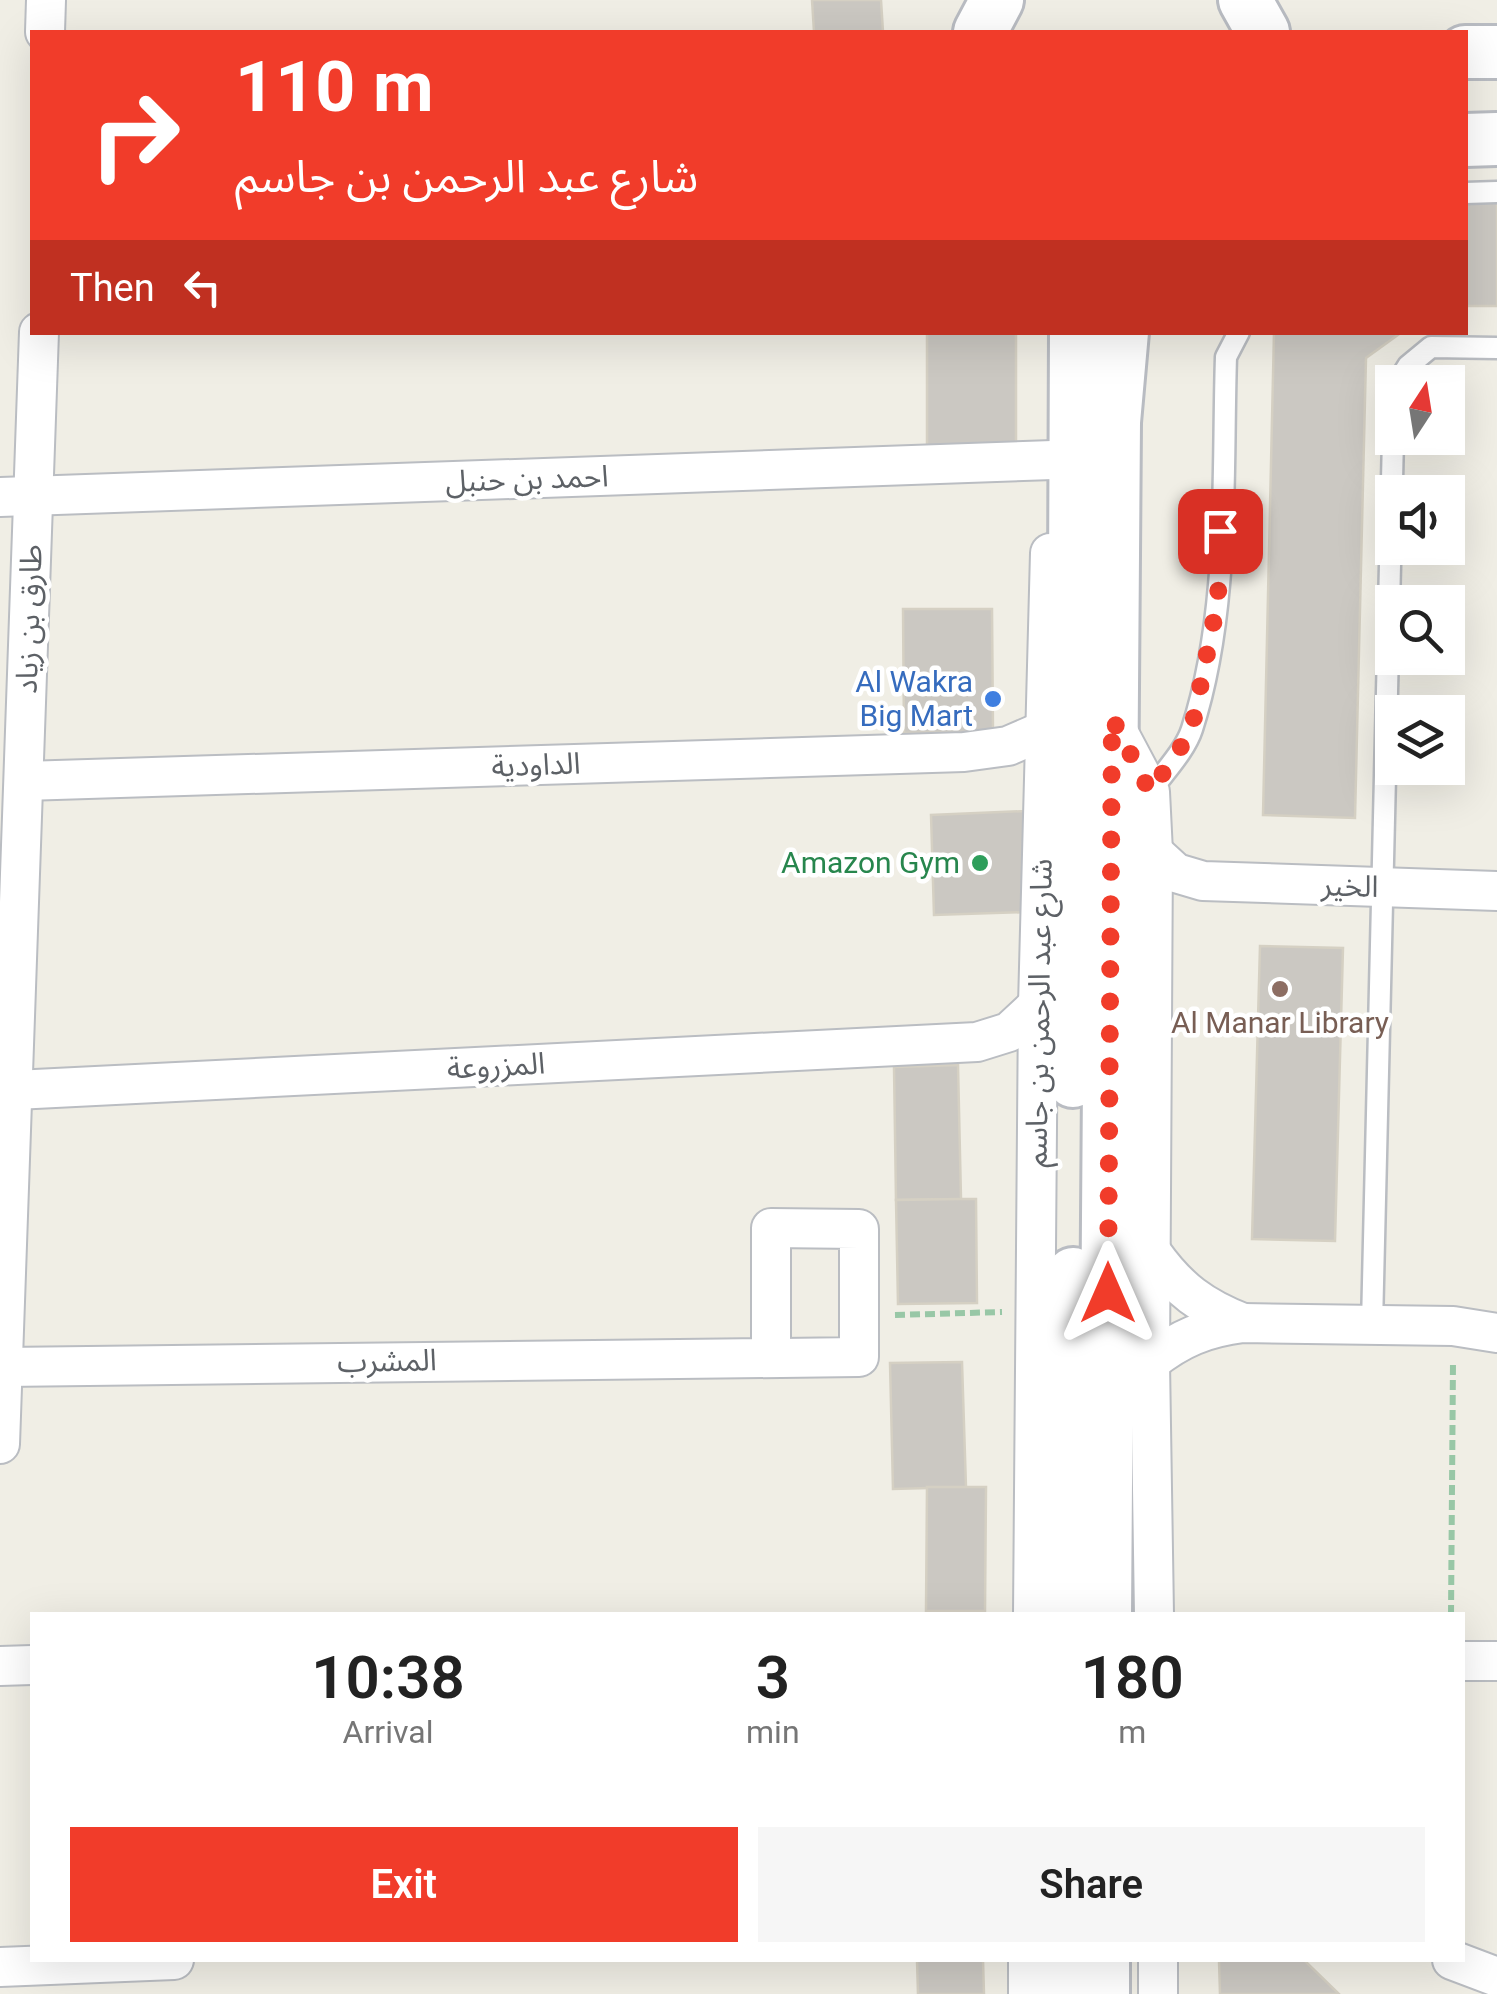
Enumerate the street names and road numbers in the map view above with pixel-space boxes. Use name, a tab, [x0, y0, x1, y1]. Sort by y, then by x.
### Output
street label: احمد بن حنبل	[445, 458, 609, 499]
street label: طارق بن زياد	[8, 544, 49, 694]
street label: الداودية	[491, 745, 581, 784]
street label: شارع عبد الرحمن بن جاسم	[1018, 858, 1065, 1168]
street label: الخير	[1320, 867, 1379, 904]
street label: المزروعة	[446, 1045, 546, 1086]
street label: المشرب	[337, 1342, 437, 1379]

